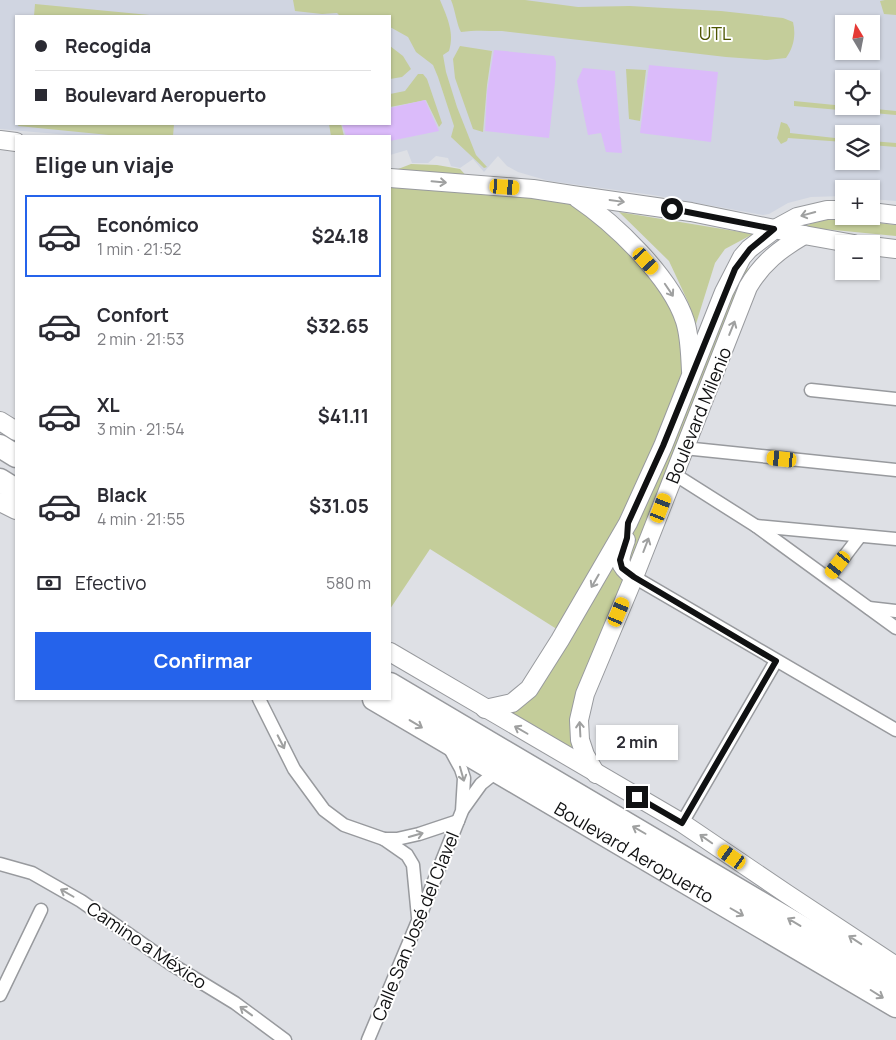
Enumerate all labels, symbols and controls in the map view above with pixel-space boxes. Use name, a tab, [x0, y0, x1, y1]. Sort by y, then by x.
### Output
north arrow	[835, 15, 880, 60]
map controls	[835, 15, 880, 280]
park label: UTL	[699, 21, 731, 45]
text: Recogida	[65, 33, 151, 59]
button: locate	[835, 70, 880, 115]
text: Boulevard Aeropuerto	[65, 82, 266, 108]
button: layers	[835, 125, 880, 170]
text: Elige un viaje	[35, 150, 174, 180]
one-way arrow	[430, 177, 446, 187]
car	[489, 178, 520, 196]
button: +	[835, 180, 880, 225]
one-way arrow	[609, 197, 625, 207]
route start	[661, 198, 683, 220]
one-way arrow	[800, 210, 816, 219]
text: Económico	[97, 212, 199, 238]
icon: car	[37, 214, 82, 259]
text: $24.18	[312, 223, 369, 249]
button: −	[835, 235, 880, 280]
text: 1 min · 21:52	[97, 238, 181, 260]
car	[630, 245, 661, 277]
one-way arrow	[664, 282, 674, 296]
text: Confort	[97, 302, 169, 328]
icon: car	[37, 304, 82, 349]
text: $32.65	[306, 313, 369, 339]
one-way arrow	[728, 321, 737, 336]
text: 2 min · 21:53	[97, 328, 184, 350]
street label: Boulevard Milenio	[660, 343, 736, 487]
text: XL	[97, 392, 120, 418]
icon: car	[37, 394, 82, 439]
text: $41.11	[318, 403, 369, 429]
text: 3 min · 21:54	[97, 418, 185, 440]
car	[766, 450, 797, 468]
text: Black	[97, 482, 146, 508]
icon: car	[37, 484, 82, 529]
car	[648, 491, 673, 525]
text: $31.05	[309, 493, 369, 519]
text: 4 min · 21:55	[97, 508, 185, 530]
one-way arrow	[642, 538, 652, 553]
car	[822, 549, 853, 581]
icon: cash	[35, 569, 63, 597]
text: Efectivo	[75, 570, 146, 596]
text: 580 m	[326, 572, 371, 594]
one-way arrow	[590, 573, 600, 587]
car	[606, 595, 631, 629]
button: Confirmar	[35, 632, 371, 690]
one-way arrow	[408, 719, 422, 729]
one-way arrow	[575, 722, 584, 738]
one-way arrow	[514, 724, 528, 734]
callout: 2 min	[596, 724, 678, 760]
text: 2 min	[616, 731, 658, 753]
one-way arrow	[276, 735, 286, 750]
one-way arrow	[457, 766, 467, 782]
route end	[626, 786, 648, 808]
street label: Boulevard Aeropuerto	[550, 796, 718, 908]
one-way arrow	[632, 825, 646, 835]
street label: Calle San José del Clavel	[366, 828, 464, 1024]
one-way arrow	[407, 830, 423, 840]
one-way arrow	[699, 834, 713, 844]
car	[715, 842, 748, 872]
one-way arrow	[59, 888, 74, 898]
street label: Camino a México	[82, 896, 212, 994]
one-way arrow	[729, 908, 744, 918]
one-way arrow	[787, 917, 801, 927]
one-way arrow	[848, 934, 862, 945]
one-way arrow	[870, 990, 884, 1000]
one-way arrow	[240, 1005, 254, 1016]

